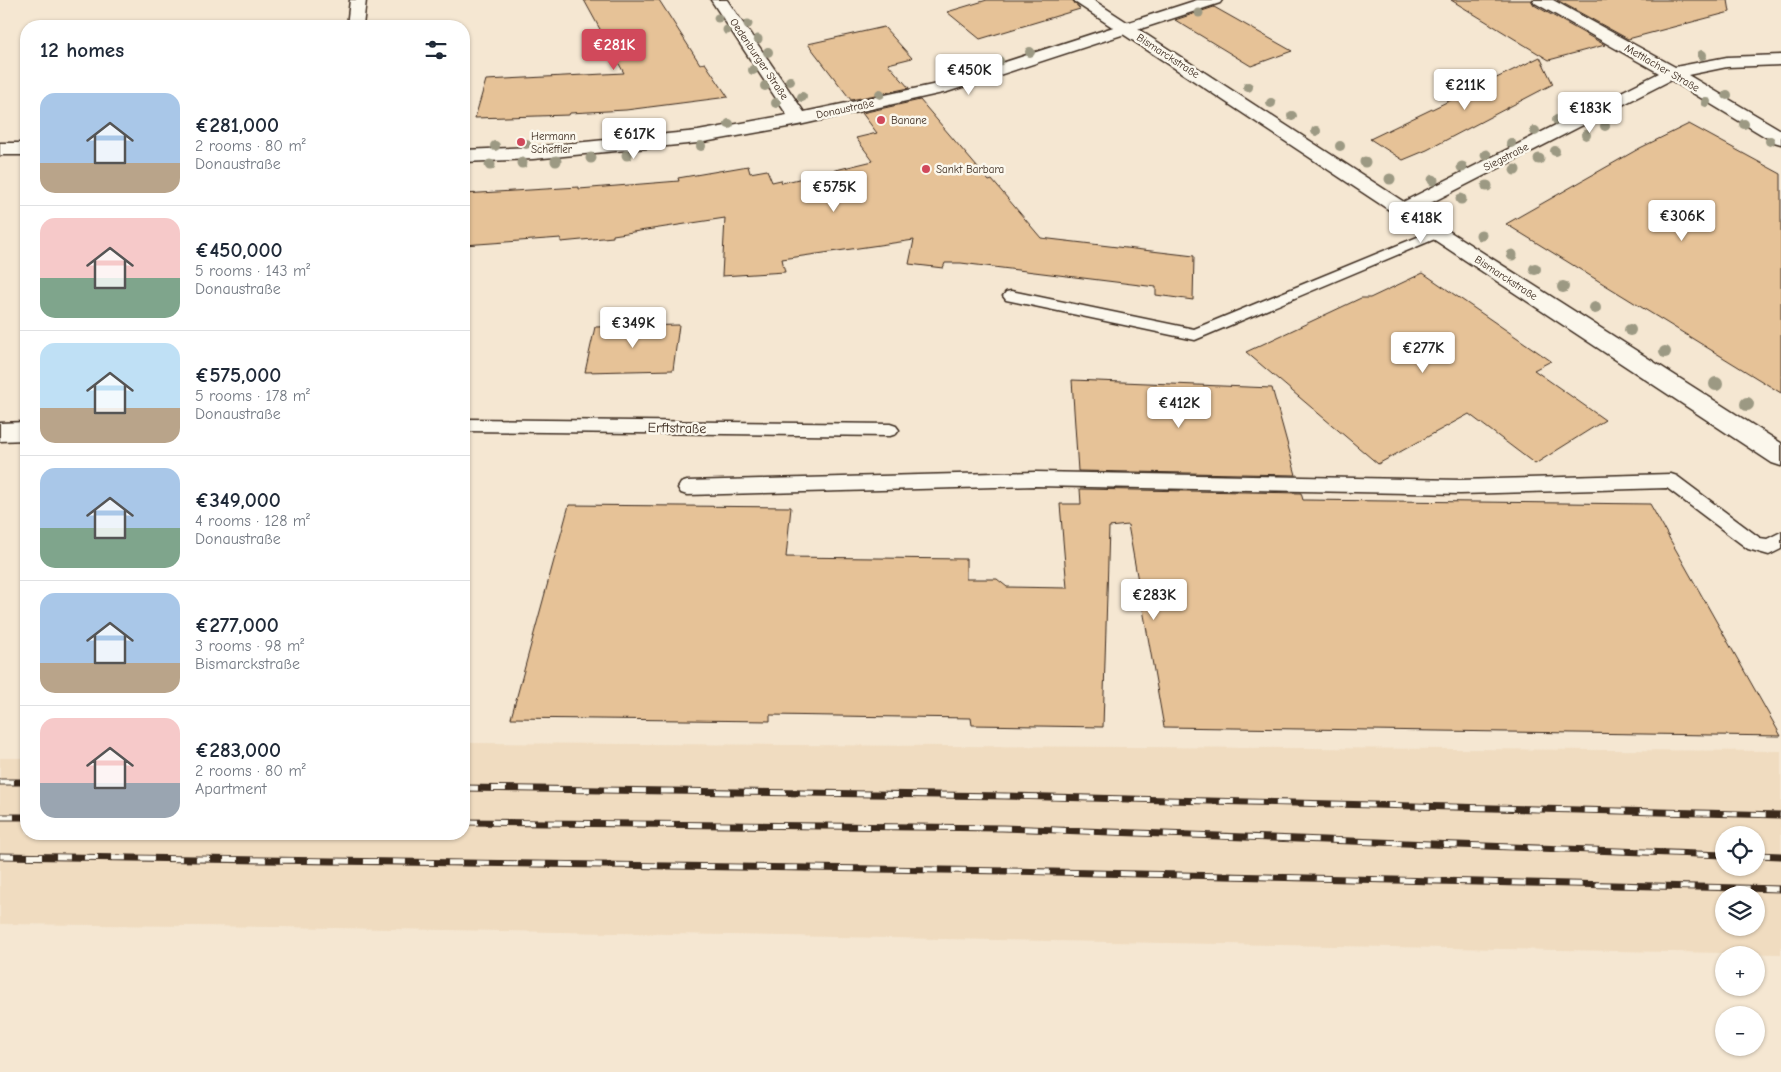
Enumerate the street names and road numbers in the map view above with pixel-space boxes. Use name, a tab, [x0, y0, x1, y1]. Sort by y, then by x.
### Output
street label: Oedenburger Straße	[727, 16, 791, 103]
street label: Bismarckstraße	[1134, 31, 1202, 81]
street label: Mettlacher Straße	[1622, 41, 1702, 95]
street label: Donaustraße	[815, 96, 876, 121]
street label: Siegstraße	[1481, 140, 1531, 174]
street label: Bismarckstraße	[1472, 253, 1540, 303]
street label: Erftstraße	[648, 419, 706, 437]

